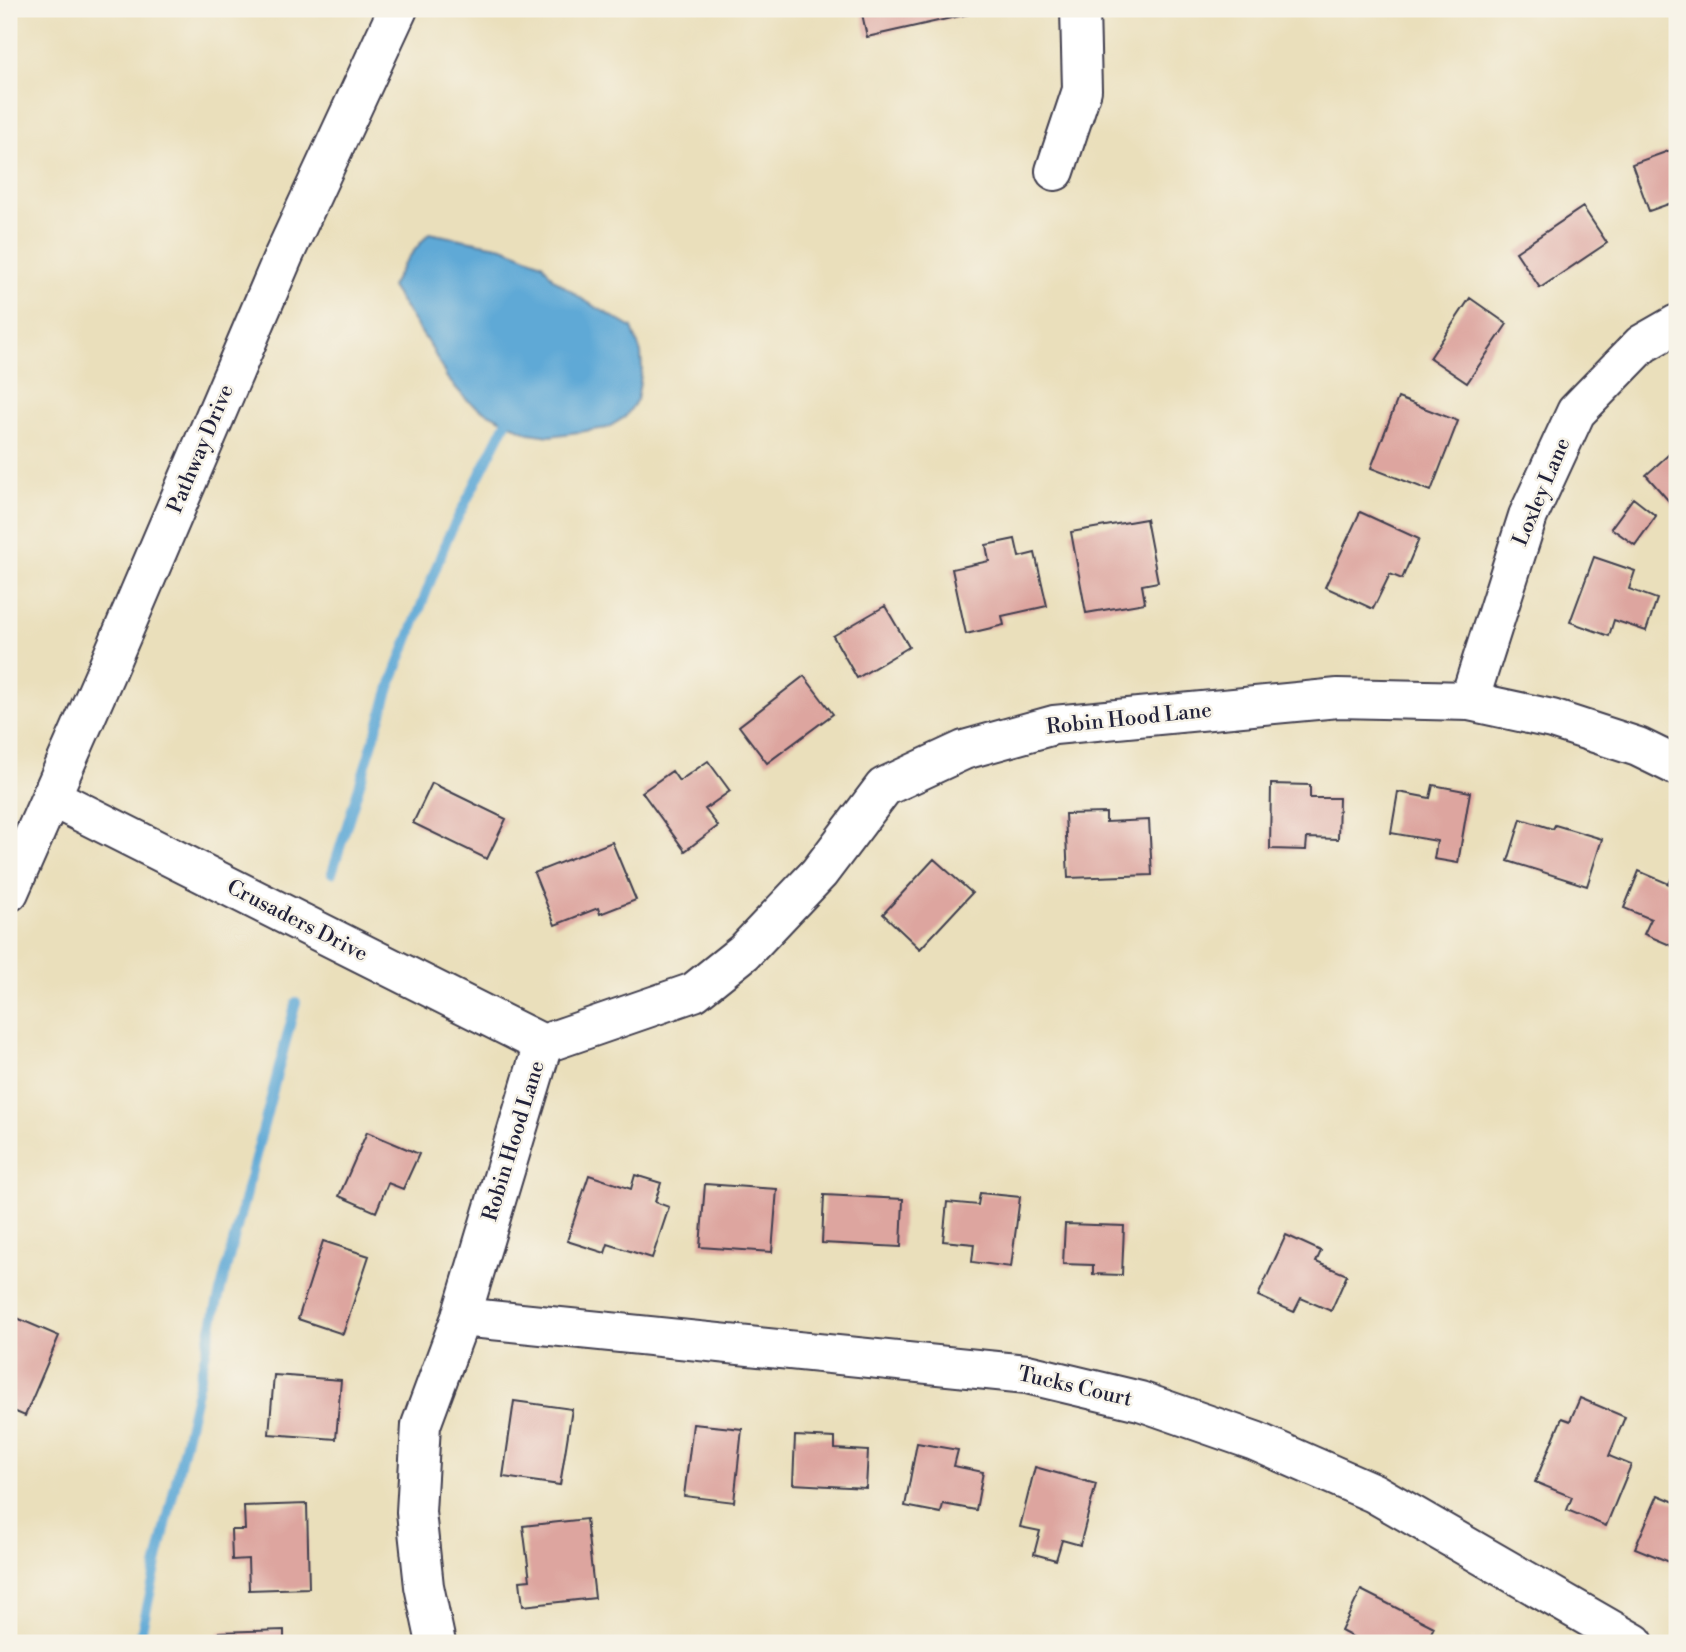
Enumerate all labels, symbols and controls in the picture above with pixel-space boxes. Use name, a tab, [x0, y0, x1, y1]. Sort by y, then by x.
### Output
street label: Pathway Drive	[162, 381, 240, 517]
street label: Loxley Lane	[1508, 434, 1576, 550]
street label: Robin Hood Lane	[1045, 697, 1213, 741]
street label: Crusaders Drive	[222, 874, 372, 968]
street label: Robin Hood Lane	[477, 1058, 551, 1224]
street label: Tucks Court	[1015, 1361, 1135, 1413]

